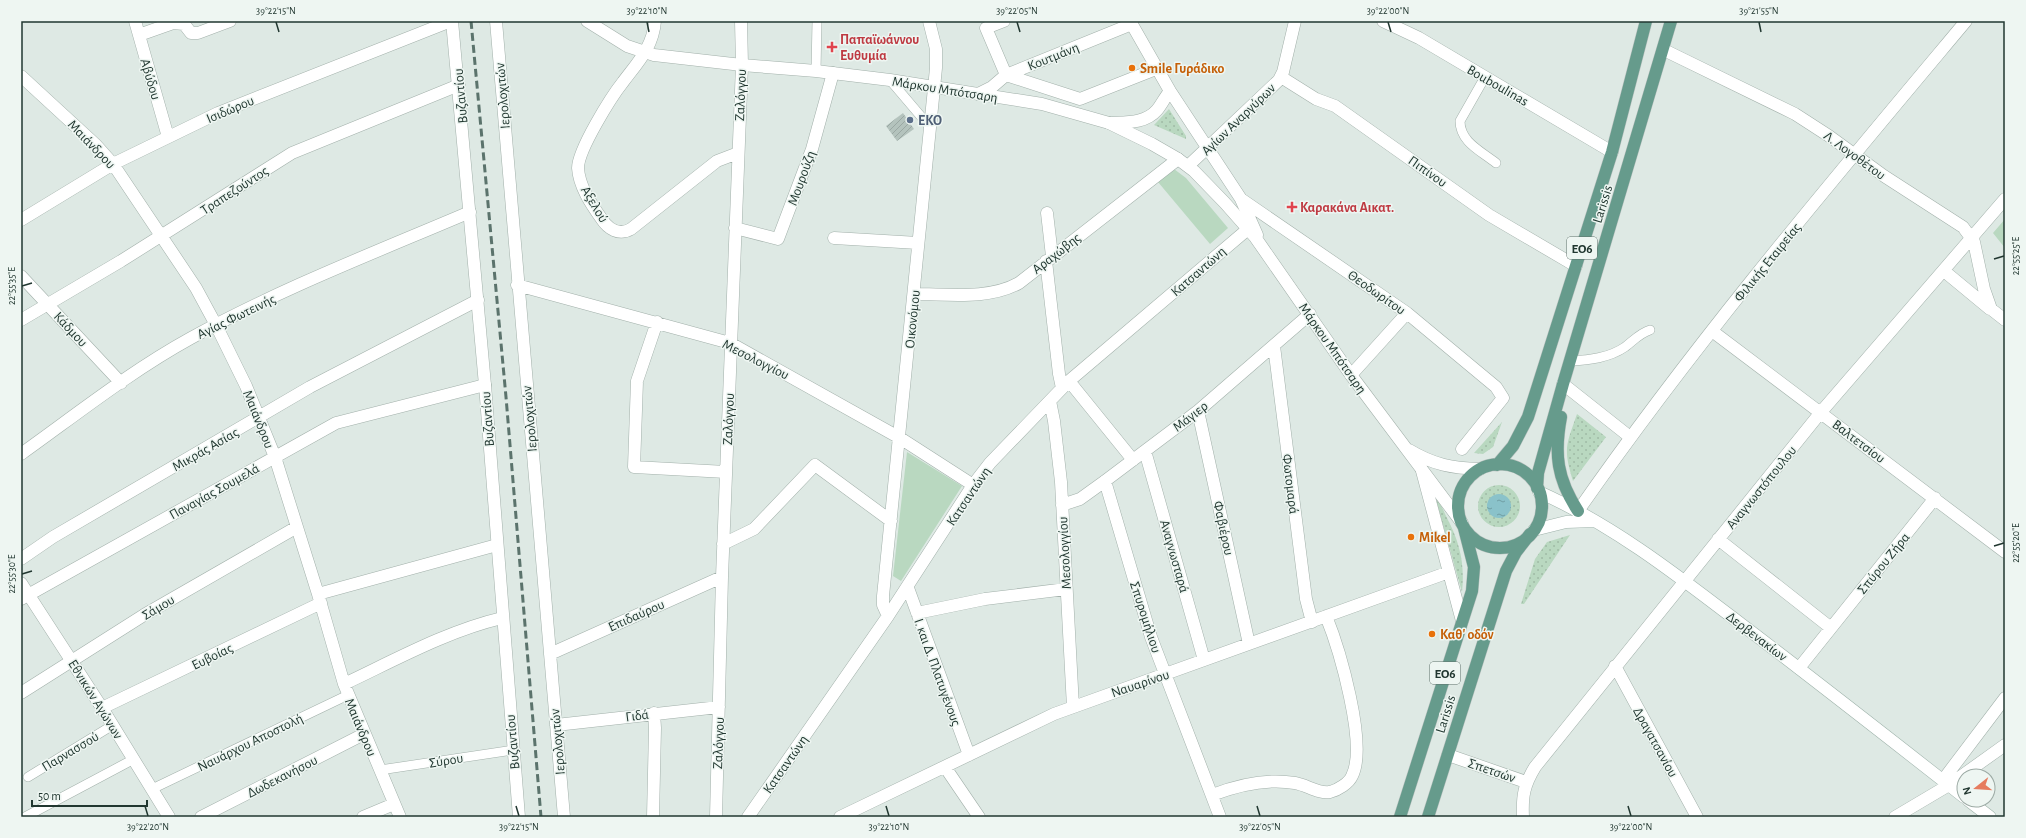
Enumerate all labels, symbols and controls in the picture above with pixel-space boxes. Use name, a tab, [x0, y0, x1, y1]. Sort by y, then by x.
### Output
text: 39°22'15"N	[256, 6, 296, 16]
text: 39°22'10"N	[627, 6, 667, 16]
text: 39°22'05"N	[996, 6, 1038, 16]
text: 39°22'00"N	[1367, 6, 1409, 16]
text: 39°21'55"N	[1739, 6, 1779, 16]
place label: Παπαϊωάννου Ευθυμία	[840, 33, 919, 63]
street label: Κουτμάνη	[1026, 40, 1081, 74]
marker: Παπαϊωάννου Ευθυμία	[827, 42, 837, 52]
street label: Αβύδου	[137, 57, 163, 102]
street label: Ιερολοχιτών	[493, 62, 513, 130]
place label: Smile Γυράδικο	[1140, 62, 1225, 76]
marker: Smile Γυράδικο	[1127, 63, 1137, 73]
street label: Bouboulinas	[1464, 63, 1531, 109]
street label: Βυζαντίου	[452, 68, 470, 124]
street label: Ζαλόγγου	[733, 69, 749, 121]
street label: Μάρκου Μπότσαρη	[891, 75, 999, 105]
street label: Αγίων Αναργύρων	[1199, 81, 1278, 158]
street label: Ισιδώρου	[204, 94, 256, 126]
place label: EKO	[918, 114, 942, 128]
marker: EKO	[905, 115, 915, 125]
street label: Μαιάνδρου	[65, 118, 118, 172]
street label: Λ. Λογοθέτου	[1821, 129, 1888, 183]
street label: Μουρούζη	[786, 149, 818, 208]
street label: Πιπίνου	[1406, 154, 1449, 190]
street label: Τραπεζούντος	[198, 163, 271, 218]
street label: Αξελού	[578, 184, 610, 225]
street label: Larissis	[1591, 184, 1615, 225]
place label: Καρακάνα Αικατ.	[1300, 201, 1394, 215]
marker: Καρακάνα Αικατ.	[1287, 202, 1297, 212]
street label: Φιλικής Εταιρείας	[1732, 220, 1804, 305]
street label: Αραχώβης	[1030, 230, 1084, 277]
road number: ΕΟ6	[1567, 237, 1597, 259]
text: 22°55'25"E	[2011, 237, 2021, 275]
street label: Κατσαντώνη	[1169, 244, 1229, 299]
text: 22°55'35"E	[7, 267, 17, 305]
street label: Θεοδωρίτου	[1345, 268, 1408, 318]
street label: Οικονόμου	[903, 289, 923, 349]
street label: Αγίας Φωτεινής	[195, 292, 278, 342]
street label: Μάρκου Μπότσαρη	[1296, 301, 1369, 396]
street label: Κάδμου	[51, 309, 90, 350]
street label: Μεσολογγίου	[720, 337, 791, 383]
street label: Ιερολοχιτών	[520, 385, 540, 453]
street label: Μαιάνδρου	[240, 388, 276, 451]
street label: Βυζαντίου	[479, 391, 497, 447]
street label: Ζαλόγγου	[721, 393, 737, 445]
street label: Μάγιερ	[1170, 399, 1211, 435]
street label: Βαλτετσίου	[1829, 418, 1887, 466]
street label: Μικράς Ασίας	[170, 425, 242, 474]
street label: Αναγνωστόπουλου	[1724, 443, 1799, 532]
street label: Φωτομαρά	[1279, 453, 1301, 515]
street label: Παναγίας Σουμελά	[167, 461, 262, 522]
street label: Κατσαντώνη	[944, 465, 994, 529]
street label: Φαβιέρου	[1210, 500, 1236, 557]
street label: Μεσολογγίου	[1056, 516, 1074, 590]
street label: Αναγνωσταρά	[1157, 518, 1191, 594]
text: 22°55'20"E	[2011, 523, 2021, 563]
street label: Σπύρου Ζήρα	[1855, 530, 1913, 597]
place label: Mikel	[1419, 531, 1451, 545]
marker: Mikel	[1406, 532, 1416, 542]
text: 22°55'30"E	[7, 554, 17, 594]
street label: Σπυρομήλιου	[1127, 580, 1163, 655]
street label: Σάμου	[140, 593, 177, 623]
street label: Επιδαύρου	[606, 597, 667, 635]
street label: Δερβενακίων	[1723, 609, 1790, 664]
street label: Ι. και Δ. Πλατυγένους	[911, 617, 963, 728]
place label: Καθ' οδόν	[1440, 628, 1494, 642]
marker: Καθ' οδόν	[1427, 629, 1437, 639]
street label: Ευβοίας	[190, 641, 236, 673]
street label: Εθνικών Αγώνων	[65, 658, 125, 742]
road number: ΕΟ6	[1430, 662, 1460, 684]
street label: Ναυαρίνου	[1109, 667, 1171, 700]
street label: Larissis	[1434, 694, 1458, 735]
street label: Μαιάνδρου	[342, 696, 379, 758]
street label: Δραγατσανίου	[1630, 705, 1680, 780]
street label: Ιερολοχιτών	[548, 708, 568, 776]
street label: Γιδά	[625, 708, 650, 724]
street label: Ναυάρχου Αποστολή	[196, 711, 305, 774]
street label: Βυζαντίου	[504, 714, 522, 770]
street label: Ζαλόγγου	[711, 717, 727, 769]
street label: Παρνασσού	[40, 729, 101, 774]
street label: Κατσαντώνη	[761, 733, 811, 796]
street label: Σύρου	[428, 751, 464, 771]
street label: Δωδεκανήσου	[245, 753, 320, 801]
street label: Σπετσών	[1466, 756, 1517, 786]
north arrow	[1956, 768, 1996, 808]
scale bar	[32, 782, 147, 808]
text: N	[1961, 786, 1973, 796]
text: 50 m	[38, 790, 61, 802]
text: 39°22'20"N	[127, 822, 169, 832]
text: 39°22'15"N	[499, 822, 539, 832]
text: 39°22'10"N	[869, 822, 909, 832]
text: 39°22'05"N	[1239, 822, 1281, 832]
text: 39°22'00"N	[1610, 822, 1652, 832]

